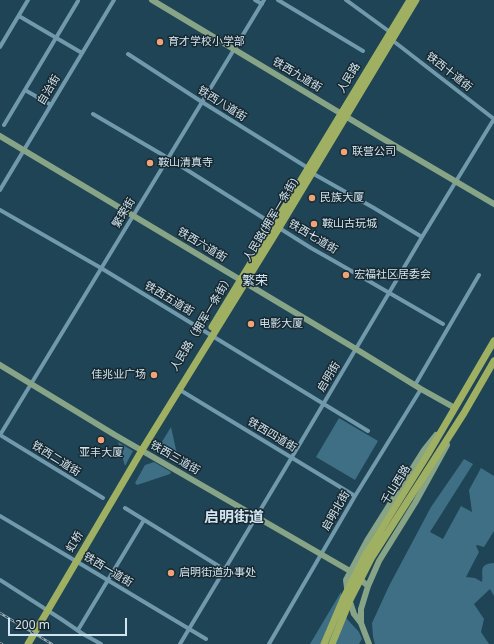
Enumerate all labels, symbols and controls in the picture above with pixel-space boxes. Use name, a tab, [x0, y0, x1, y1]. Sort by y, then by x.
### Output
place label: 育才学校小学部	[168, 35, 245, 49]
marker: 育才学校小学部	[155, 37, 165, 47]
street label: 铁西十道街	[423, 50, 475, 94]
street label: 铁西九道街	[270, 55, 324, 95]
street label: 人民路	[335, 60, 363, 96]
street label: 自治街	[35, 72, 63, 108]
street label: 铁西八道街	[195, 84, 249, 124]
place label: 联营公司	[352, 145, 396, 159]
marker: 联营公司	[339, 147, 349, 157]
place label: 鞍山清真寺	[158, 156, 213, 170]
marker: 鞍山清真寺	[145, 158, 155, 168]
street label: 人民路(拥军一条街)	[241, 176, 301, 264]
place label: 民族大厦	[320, 191, 364, 205]
marker: 民族大厦	[307, 193, 317, 203]
street label: 繁荣街	[110, 195, 138, 231]
street label: 铁西七道街	[286, 217, 340, 257]
place label: 鞍山古玩城	[322, 217, 377, 231]
marker: 鞍山古玩城	[309, 219, 319, 229]
street label: 铁西六道街	[175, 225, 229, 265]
place label: 宏福社区居委会	[354, 268, 431, 282]
marker: 宏福社区居委会	[341, 270, 351, 280]
street label: 人民路（拥军一条街）	[168, 272, 236, 374]
district label: 繁荣	[242, 273, 268, 289]
street label: 铁西五道街	[142, 279, 196, 319]
place label: 电影大厦	[259, 317, 303, 331]
marker: 电影大厦	[246, 319, 256, 329]
street label: 启明街	[315, 359, 343, 395]
place label: 佳兆业广场	[91, 368, 146, 382]
marker: 佳兆业广场	[149, 370, 159, 380]
street label: 铁西四道街	[245, 415, 299, 455]
marker: 亚丰大厦	[96, 435, 106, 445]
street label: 铁西二道街	[29, 439, 83, 479]
street label: 铁西三道街	[148, 439, 202, 477]
place label: 亚丰大厦	[79, 446, 123, 460]
street label: 千山西路	[379, 463, 413, 507]
street label: 启明北街	[319, 489, 353, 533]
district label: 启明街道	[204, 509, 264, 527]
street label: 虹桥	[64, 529, 86, 555]
street label: 铁西一道街	[81, 550, 135, 590]
place label: 启明街道办事处	[179, 566, 256, 580]
marker: 启明街道办事处	[166, 568, 176, 578]
scale bar	[10, 610, 129, 636]
text: 200 m	[15, 616, 50, 633]

